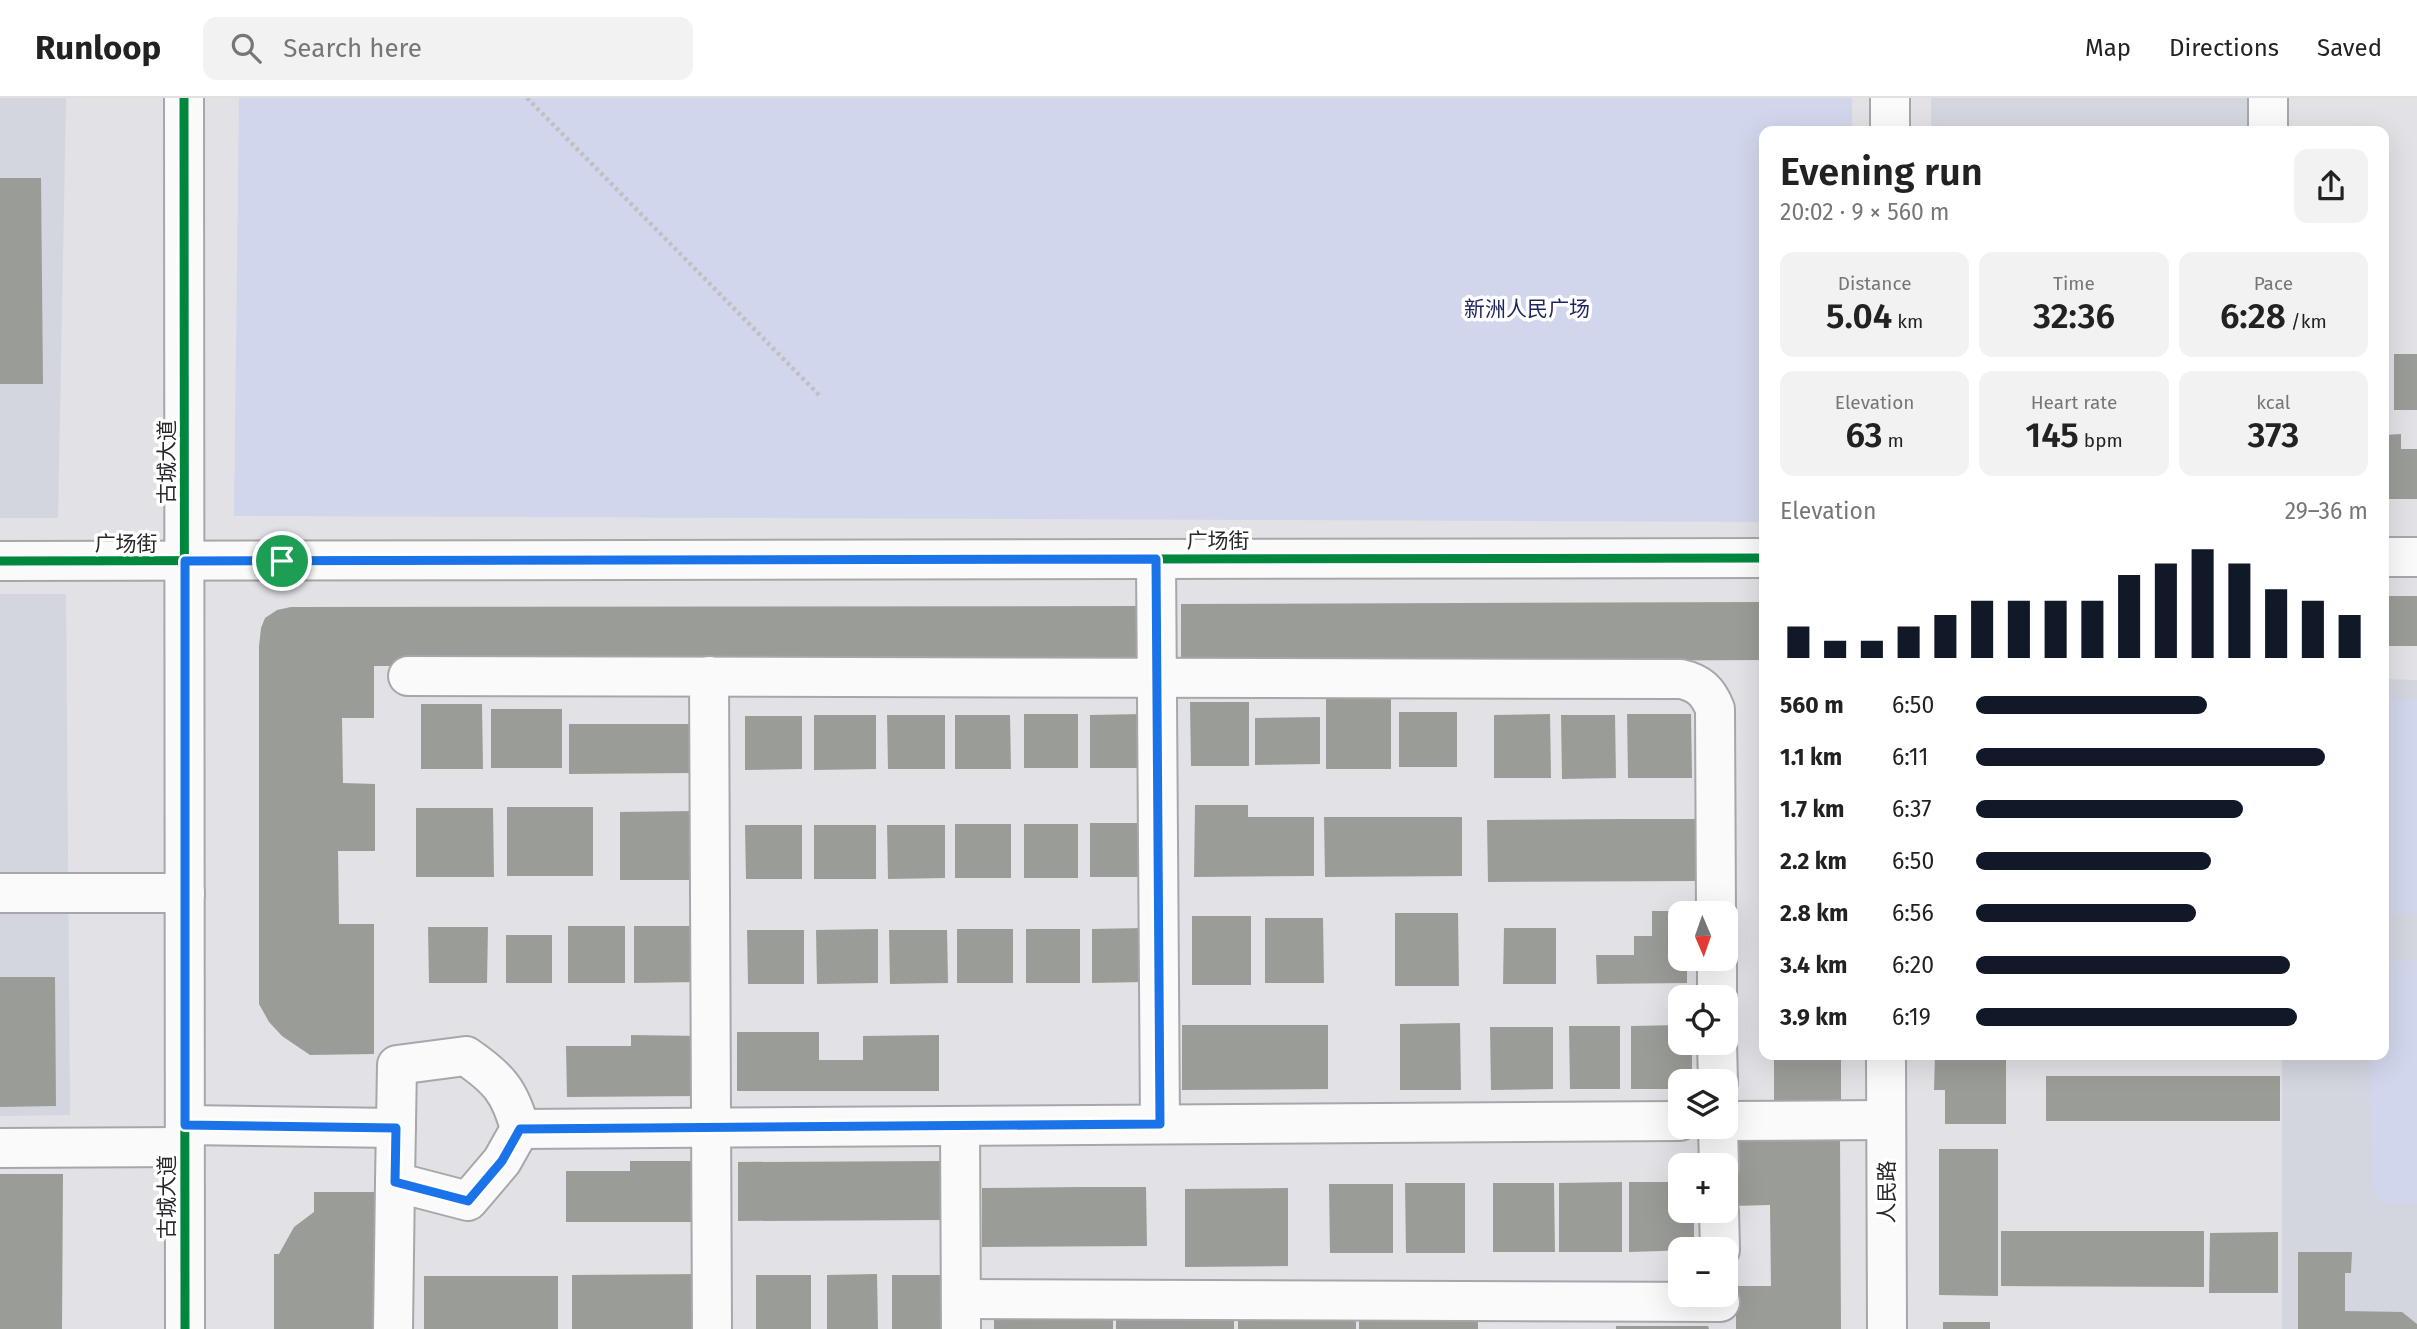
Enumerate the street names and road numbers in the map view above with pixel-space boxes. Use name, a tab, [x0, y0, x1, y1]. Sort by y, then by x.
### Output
street label: 古城大道	[154, 420, 180, 504]
street label: 广场街	[1187, 528, 1250, 554]
street label: 广场街	[95, 531, 158, 557]
street label: 古城大道	[154, 1155, 180, 1239]
street label: 人民路	[1874, 1161, 1900, 1224]

